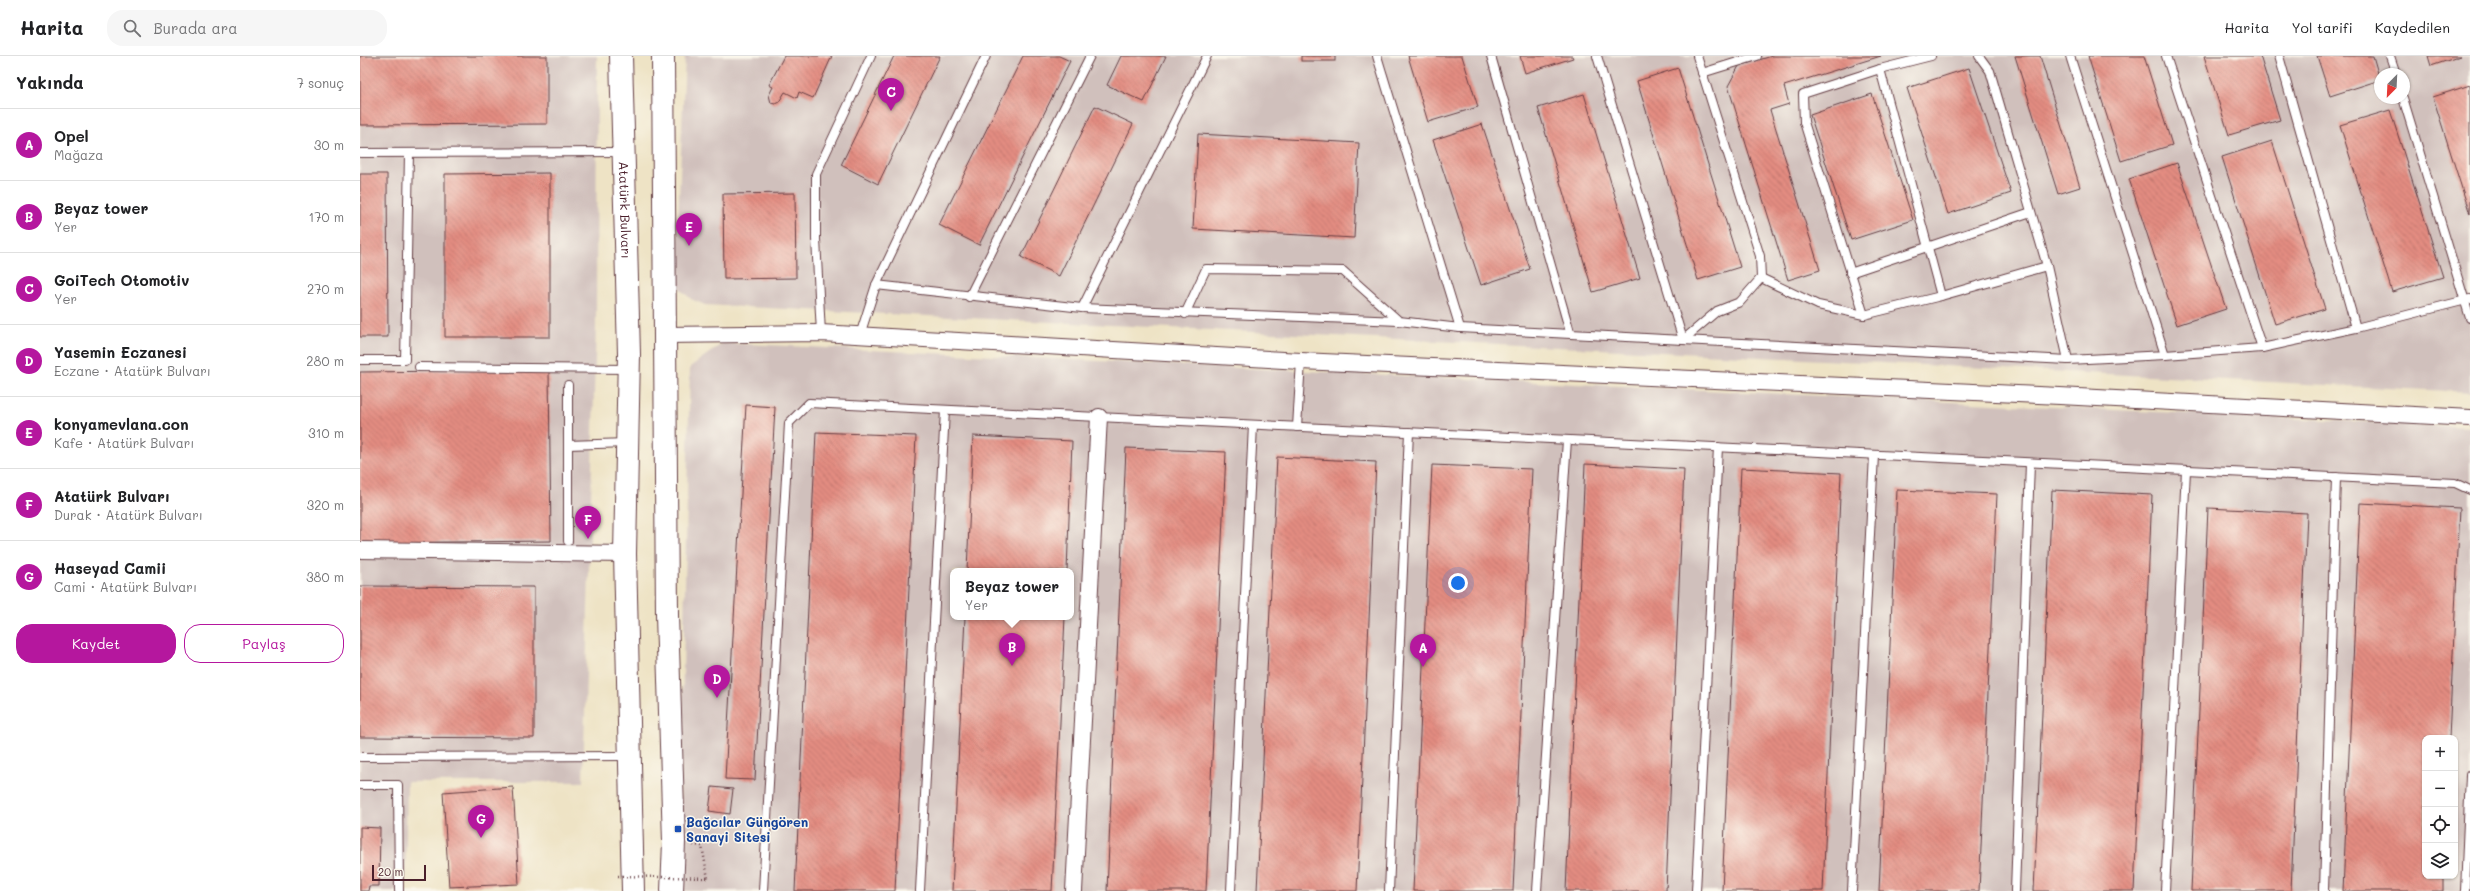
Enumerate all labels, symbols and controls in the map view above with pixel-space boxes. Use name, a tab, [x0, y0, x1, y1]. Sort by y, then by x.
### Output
search box	[107, 10, 387, 46]
text: Harita	[20, 15, 83, 40]
icon: search	[121, 17, 143, 39]
text: Burada ara	[153, 18, 238, 38]
text: Harita	[2225, 18, 2269, 37]
text: Yol tarifi	[2291, 18, 2353, 37]
text: Kaydedilen	[2375, 18, 2450, 37]
north arrow	[2374, 68, 2410, 104]
text: Yakında	[16, 71, 84, 93]
text: 7 sonuç	[297, 74, 344, 91]
pin: C	[878, 78, 904, 111]
text: Opel	[54, 126, 89, 146]
text: A	[24, 136, 34, 153]
text: 30 m	[314, 136, 344, 153]
text: Mağaza	[54, 146, 103, 163]
street label: Atatürk Bulvarı	[616, 161, 635, 259]
text: Beyaz tower	[54, 198, 148, 218]
text: B	[25, 208, 33, 225]
text: 170 m	[308, 208, 344, 225]
pin: E	[676, 213, 702, 246]
text: Yer	[54, 218, 77, 235]
text: GoiTech Otomotiv	[54, 270, 189, 290]
text: C	[24, 280, 34, 297]
text: 270 m	[307, 280, 344, 297]
text: Yer	[54, 290, 77, 307]
text: Yasemin Eczanesi	[54, 342, 187, 362]
text: D	[24, 352, 34, 369]
text: 280 m	[306, 352, 344, 369]
text: Eczane · Atatürk Bulvarı	[54, 362, 211, 379]
text: konyamevlana.con	[54, 414, 189, 434]
text: E	[25, 424, 33, 441]
text: 310 m	[308, 424, 344, 441]
text: Kafe · Atatürk Bulvarı	[54, 434, 194, 451]
text: Atatürk Bulvarı	[54, 486, 170, 506]
text: F	[25, 496, 33, 513]
text: 320 m	[307, 496, 344, 513]
text: Durak · Atatürk Bulvarı	[54, 506, 203, 523]
pin: F	[575, 506, 601, 539]
text: Haseyad Camii	[54, 558, 166, 578]
text: G	[24, 568, 34, 585]
text: 380 m	[306, 568, 344, 585]
popup	[950, 568, 1074, 620]
your location	[1448, 573, 1468, 593]
text: Beyaz tower	[965, 576, 1059, 596]
text: Cami · Atatürk Bulvarı	[54, 578, 197, 595]
text: Yer	[965, 596, 988, 613]
button: Kaydet	[16, 624, 176, 663]
button: Paylaş	[184, 624, 344, 663]
pin: B	[999, 633, 1025, 666]
pin: A	[1410, 634, 1436, 667]
pin: D	[704, 665, 730, 698]
map controls	[2422, 735, 2458, 879]
button: +	[2422, 735, 2458, 771]
button: −	[2422, 771, 2458, 807]
pin: G	[468, 805, 494, 838]
button: locate	[2422, 807, 2458, 843]
place label: Bağcılar Güngören Sanayi Sitesi	[686, 813, 808, 846]
marker: Bağcılar Güngören Sanayi Sitesi	[673, 824, 683, 834]
button: layers	[2422, 843, 2458, 879]
scale bar	[372, 863, 426, 882]
text: 20 m	[378, 864, 403, 879]

